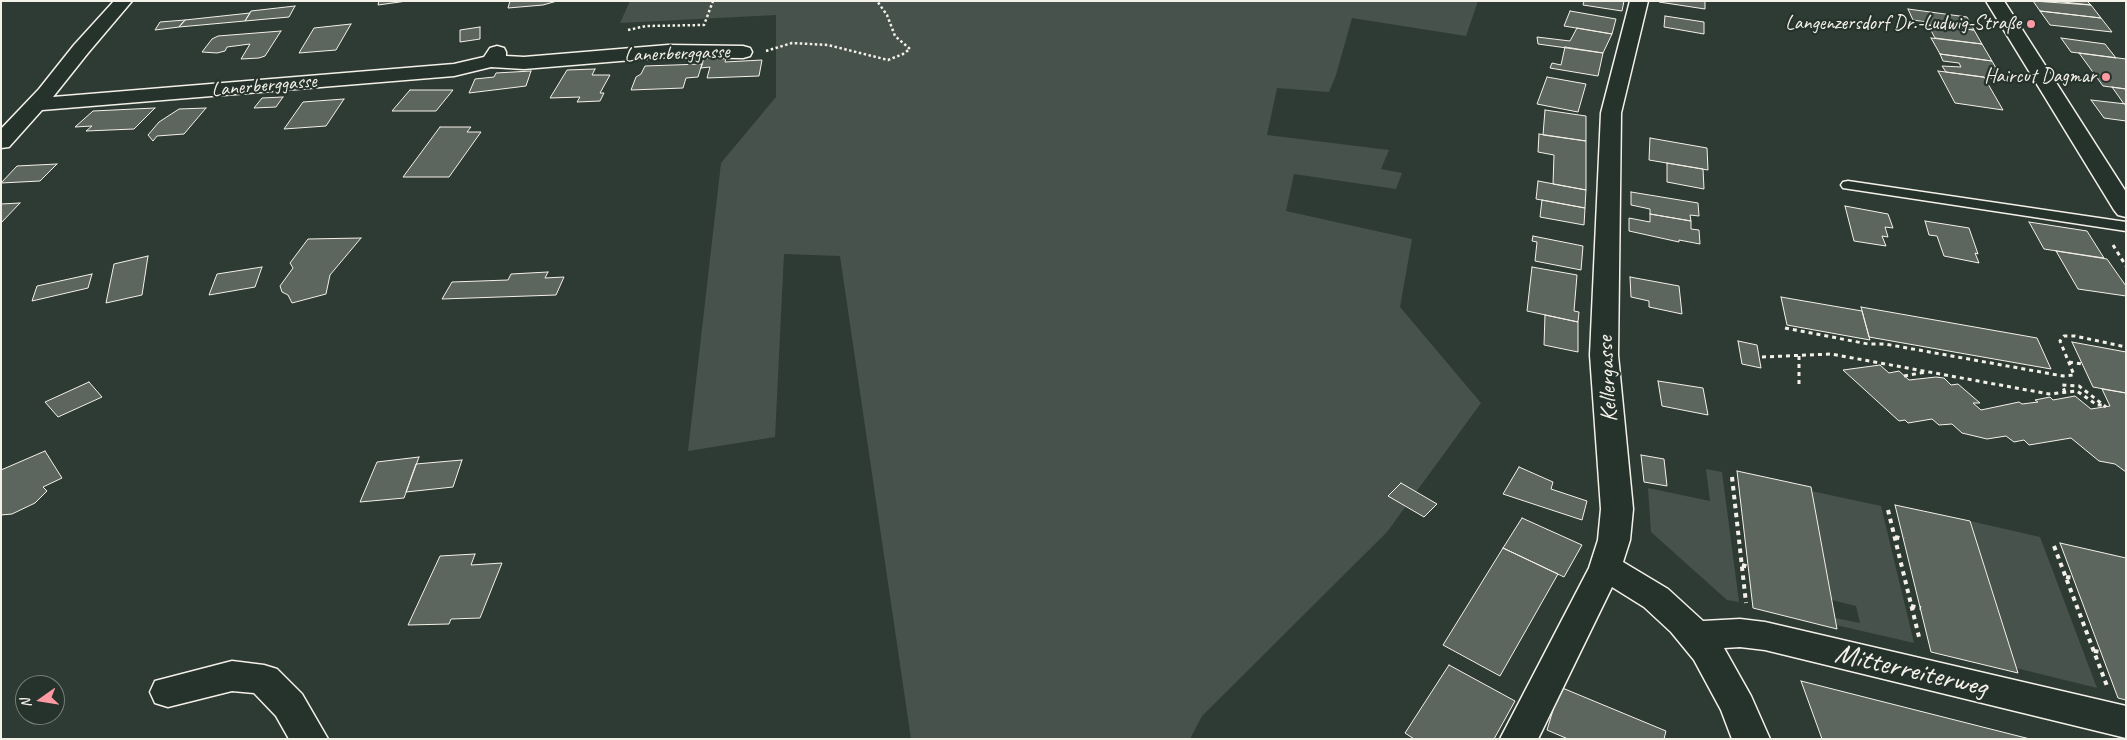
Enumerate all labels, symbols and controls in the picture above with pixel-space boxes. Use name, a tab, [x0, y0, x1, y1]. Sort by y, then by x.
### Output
place label: Langenzersdorf Dr.-Ludwig-Straße	[1785, 12, 2021, 36]
marker: Langenzersdorf Dr.-Ludwig-Straße	[2025, 18, 2037, 30]
street label: Lanerberggasse	[624, 40, 730, 68]
place label: Haircut Dagmar	[1984, 65, 2096, 89]
street label: Lanerberggasse	[210, 69, 318, 103]
marker: Haircut Dagmar	[2100, 71, 2112, 83]
street label: Kellergasse	[1591, 335, 1625, 423]
street label: Mitterreiterweg	[1832, 637, 1990, 705]
north arrow	[15, 675, 65, 725]
text: N	[17, 697, 35, 709]

